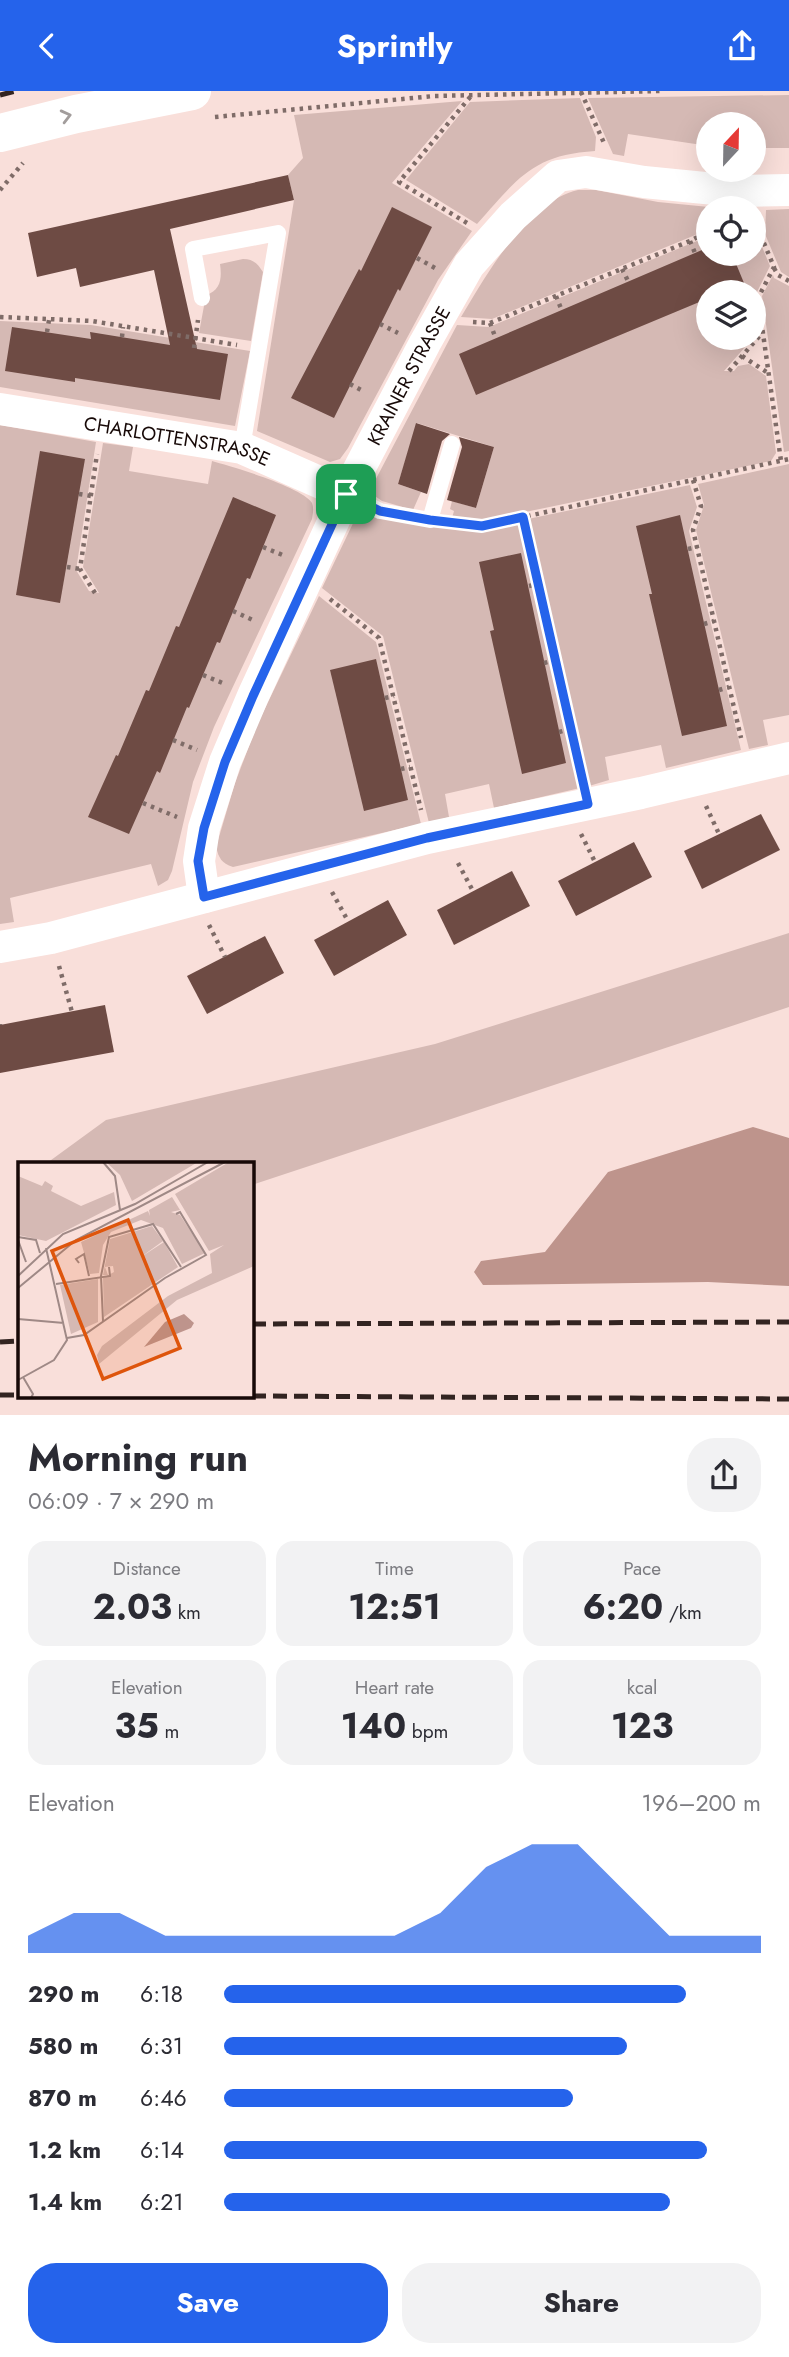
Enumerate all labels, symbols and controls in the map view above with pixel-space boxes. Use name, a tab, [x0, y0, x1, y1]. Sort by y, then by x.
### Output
text: Sprintly	[337, 23, 452, 69]
icon: back	[28, 27, 66, 65]
icon: share	[723, 27, 761, 65]
one-way arrow	[60, 110, 72, 124]
north arrow	[696, 112, 766, 182]
map controls	[696, 112, 766, 350]
button: locate	[696, 196, 766, 266]
button: layers	[696, 280, 766, 350]
street label: KRAINER STRASSE	[360, 301, 457, 450]
street label: CHARLOTTENSTRASSE	[82, 409, 275, 472]
pin	[316, 464, 376, 524]
icon: arrive	[327, 475, 365, 513]
inset map	[18, 1162, 254, 1398]
text: Morning run	[28, 1430, 248, 1485]
button: share	[687, 1438, 761, 1512]
text: 06:09 · 7 × 290 m	[28, 1484, 214, 1518]
text: Distance	[113, 1555, 181, 1582]
text: Time	[375, 1555, 414, 1582]
text: Pace	[623, 1555, 661, 1582]
text: 2.03	[93, 1582, 172, 1632]
text: 12:51	[348, 1582, 441, 1632]
text: 6:20	[582, 1582, 663, 1632]
text: km	[172, 1599, 201, 1626]
text: /km	[663, 1599, 702, 1626]
text: Elevation	[111, 1674, 183, 1701]
text: Heart rate	[355, 1674, 434, 1701]
text: kcal	[627, 1674, 658, 1701]
text: 35	[114, 1701, 159, 1751]
text: 140	[341, 1701, 406, 1751]
text: 123	[611, 1701, 673, 1751]
text: m	[159, 1718, 179, 1745]
text: bpm	[406, 1718, 448, 1745]
text: Elevation	[28, 1786, 115, 1820]
text: 196–200 m	[642, 1786, 761, 1820]
text: 290 m	[28, 1977, 99, 2011]
text: 6:18	[140, 1977, 183, 2011]
text: 580 m	[28, 2029, 98, 2063]
text: 6:31	[140, 2029, 183, 2063]
text: 870 m	[28, 2081, 97, 2115]
text: 6:46	[140, 2081, 187, 2115]
text: 1.2 km	[28, 2133, 101, 2167]
text: 6:14	[140, 2133, 184, 2167]
text: 1.4 km	[28, 2185, 102, 2219]
text: 6:21	[140, 2185, 184, 2219]
button: Save	[28, 2263, 388, 2343]
button: Share	[402, 2263, 761, 2343]

